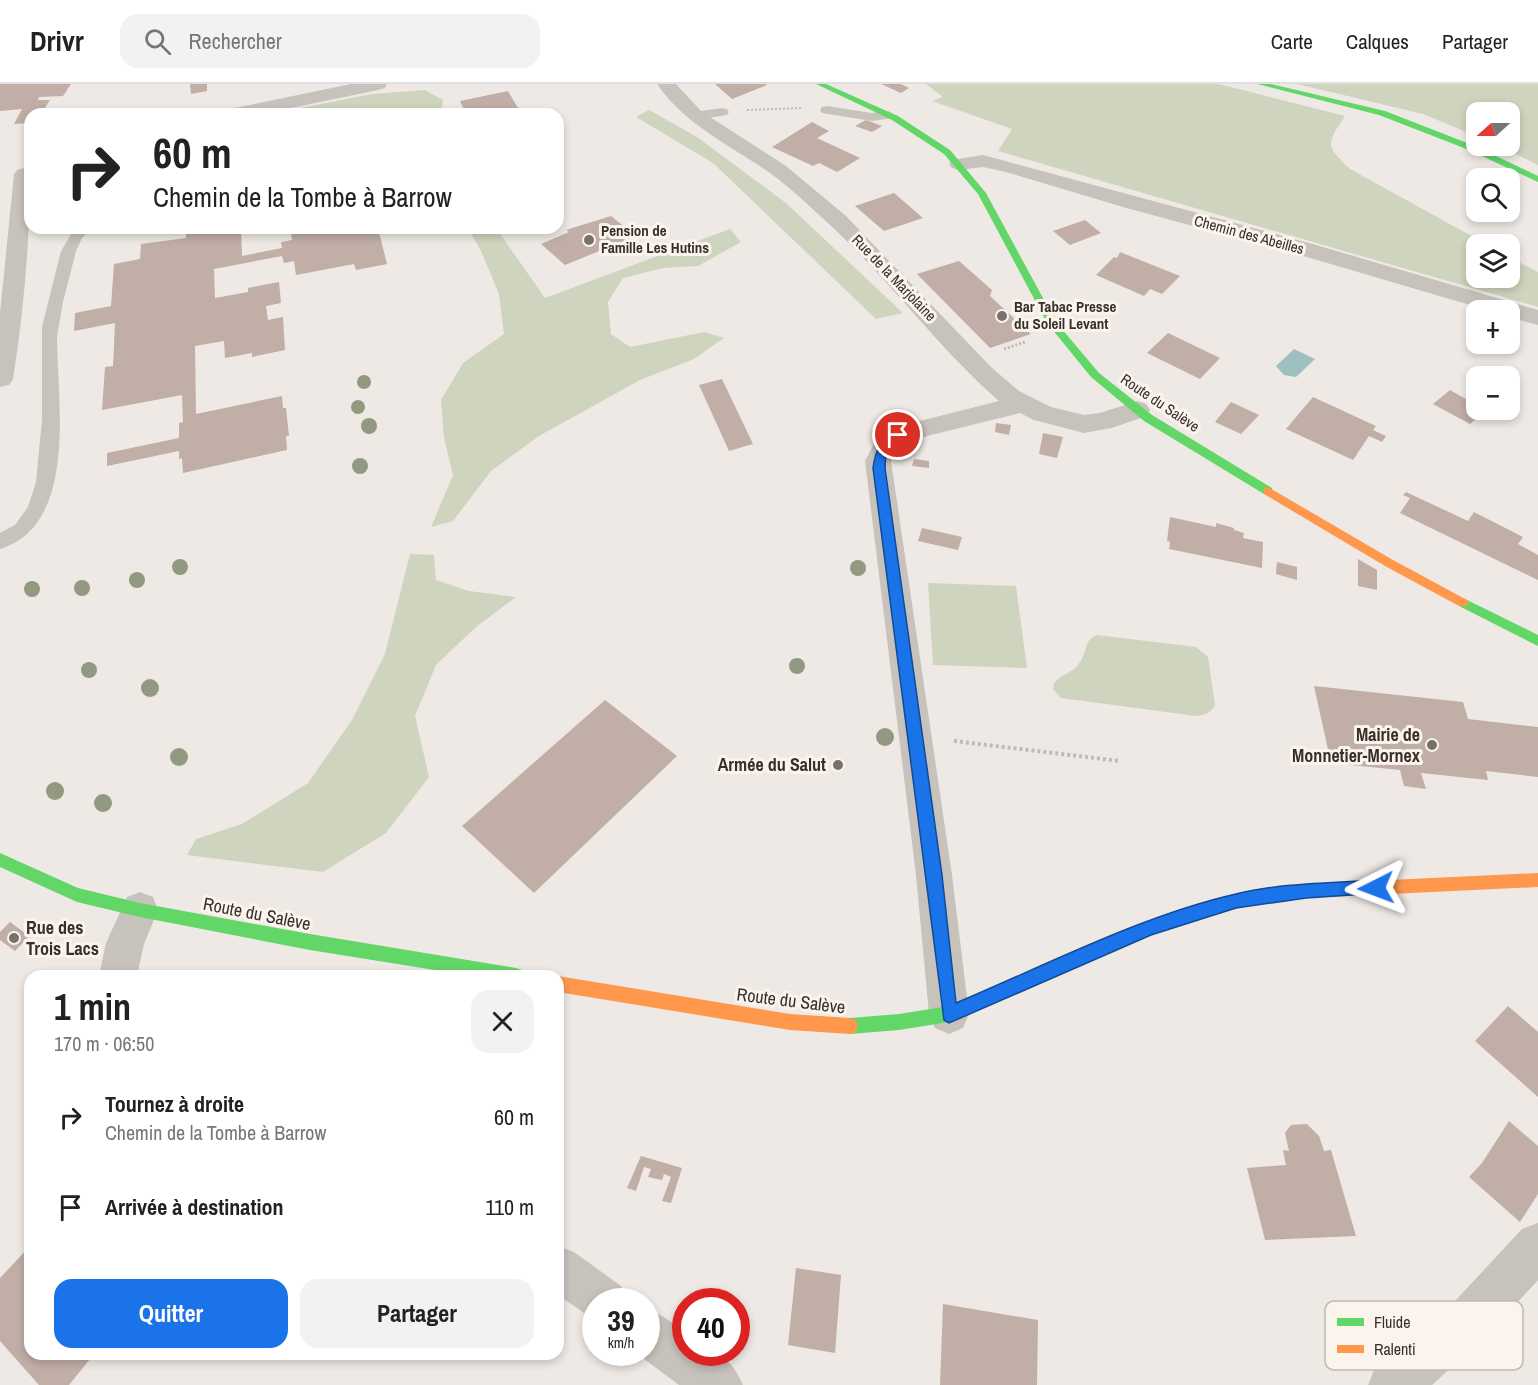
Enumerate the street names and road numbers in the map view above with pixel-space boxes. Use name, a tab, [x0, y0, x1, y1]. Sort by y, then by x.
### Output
street label: Chemin des Abeilles	[1192, 210, 1306, 259]
street label: Rue de la Marjolaine	[847, 230, 941, 326]
street label: Route du Salève	[1117, 368, 1204, 437]
street label: Route du Salève	[201, 891, 313, 936]
street label: Route du Salève	[735, 981, 847, 1020]

